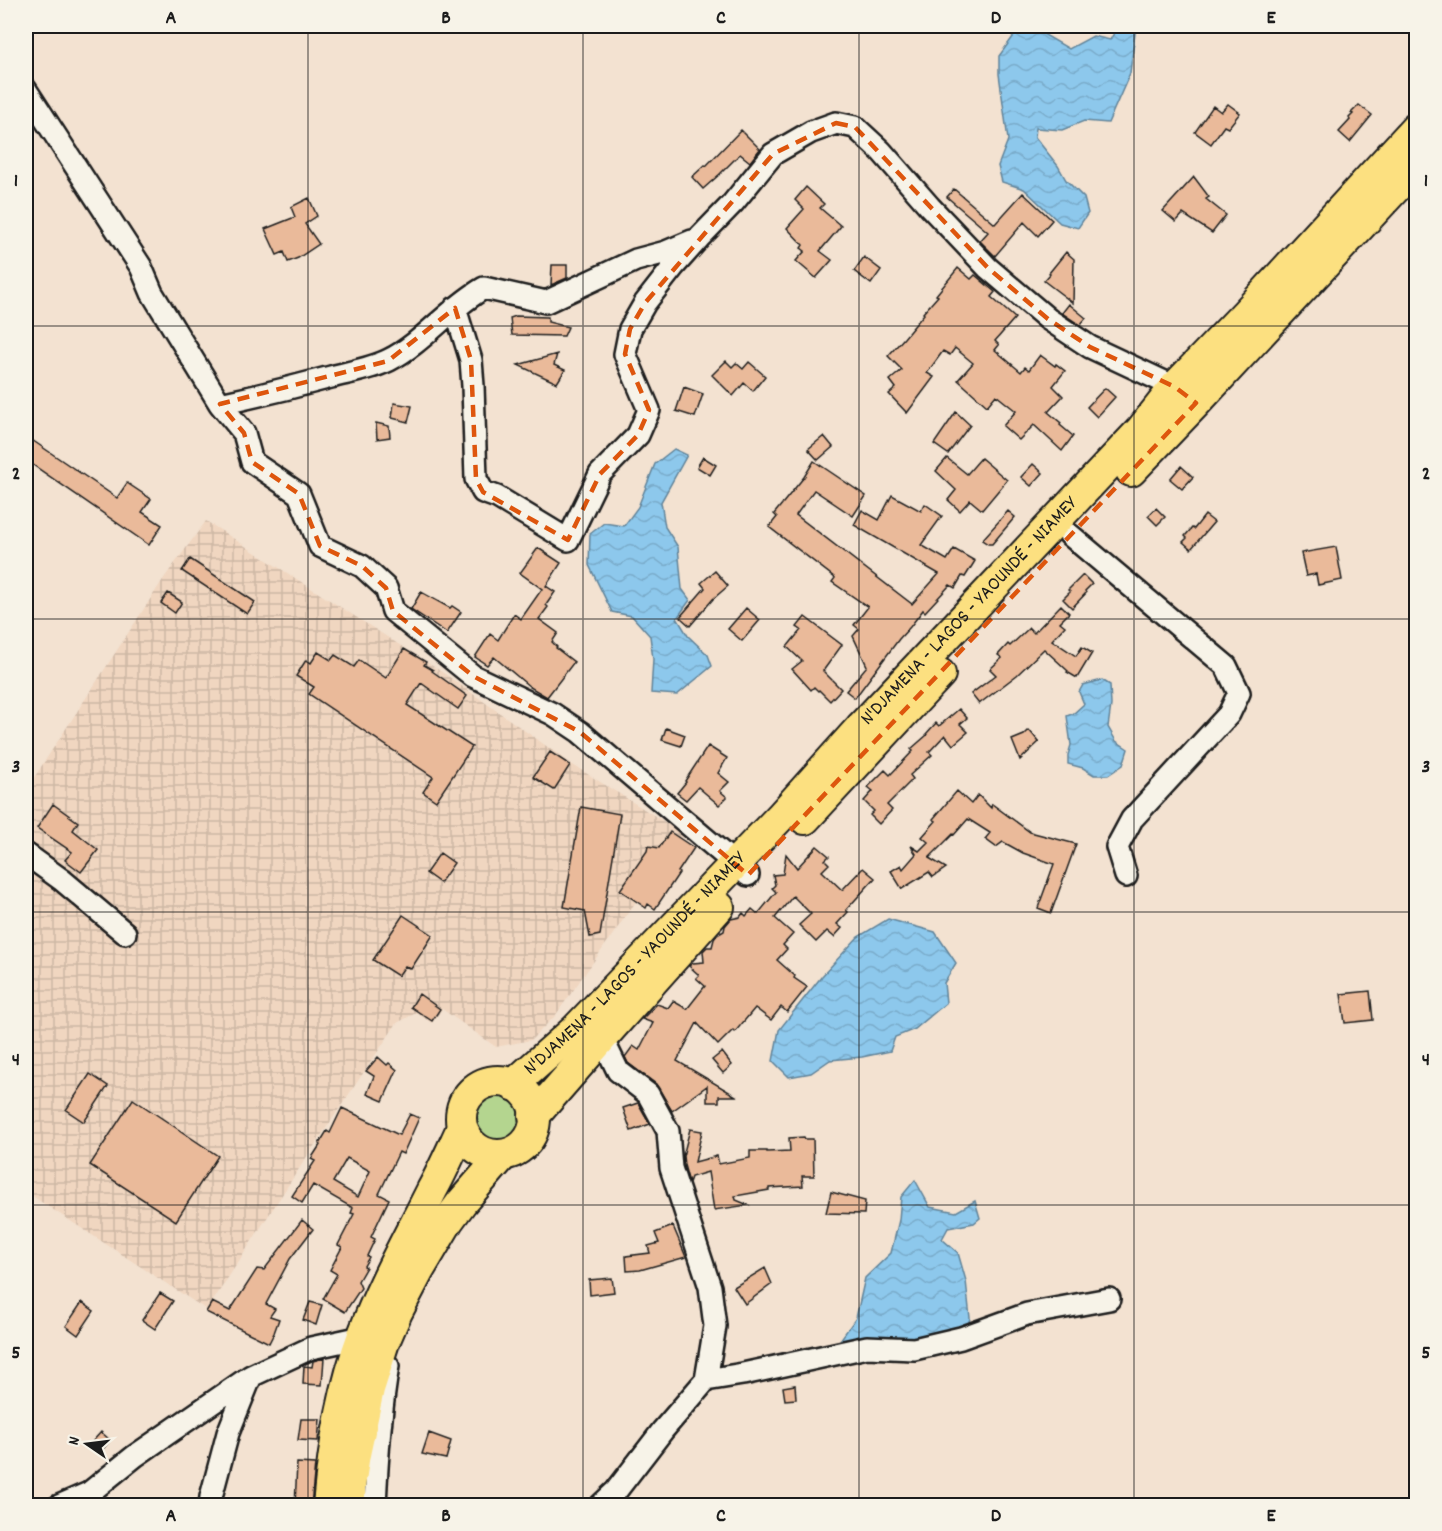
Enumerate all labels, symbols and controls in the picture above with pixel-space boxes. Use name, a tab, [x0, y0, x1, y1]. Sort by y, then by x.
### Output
text: A	[166, 5, 177, 33]
text: B	[441, 5, 451, 33]
text: C	[716, 5, 726, 33]
text: D	[991, 5, 1002, 33]
text: E	[1266, 5, 1276, 33]
text: 1	[14, 168, 18, 196]
text: 1	[1424, 168, 1428, 196]
text: 2	[12, 461, 20, 489]
text: 2	[1422, 461, 1430, 489]
street label: N'DJAMENA - LAGOS - YAOUNDÉ - NIAMEY	[855, 490, 1085, 732]
text: 3	[12, 754, 20, 782]
text: 3	[1422, 754, 1430, 782]
street label: N'DJAMENA - LAGOS - YAOUNDÉ - NIAMEY	[518, 846, 753, 1083]
text: 4	[12, 1047, 20, 1075]
text: 4	[1422, 1047, 1430, 1075]
text: 5	[11, 1340, 21, 1368]
text: 5	[1421, 1340, 1431, 1368]
north arrow	[57, 1414, 117, 1474]
text: N	[63, 1434, 87, 1448]
text: A	[166, 1503, 177, 1531]
text: B	[441, 1503, 451, 1531]
text: C	[716, 1503, 726, 1531]
text: D	[991, 1503, 1002, 1531]
text: E	[1266, 1503, 1276, 1531]

